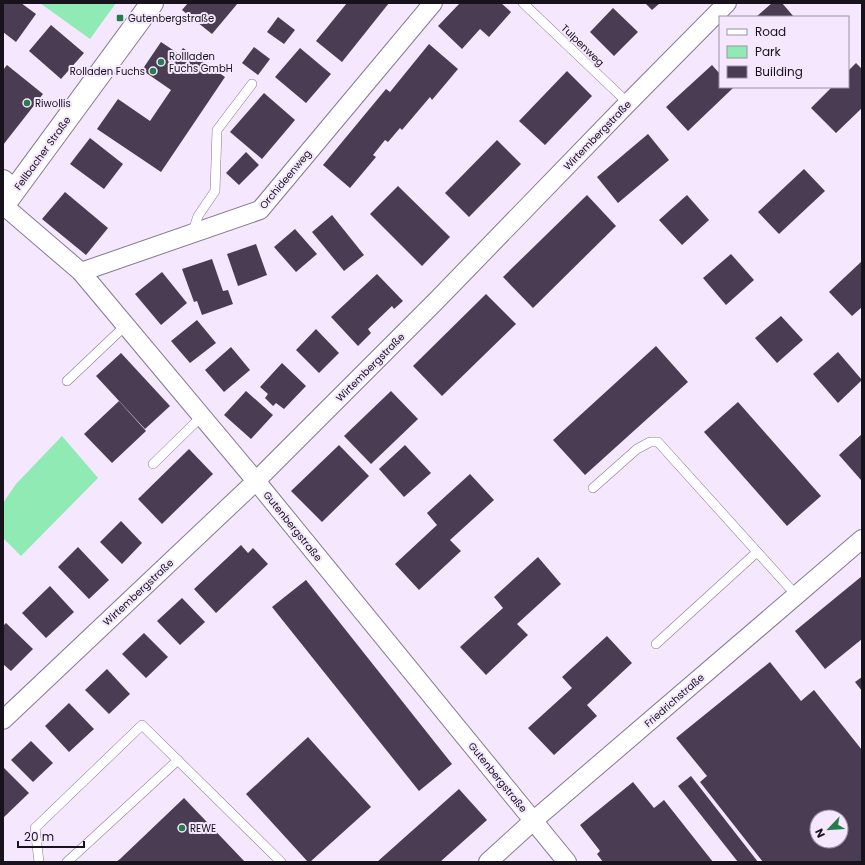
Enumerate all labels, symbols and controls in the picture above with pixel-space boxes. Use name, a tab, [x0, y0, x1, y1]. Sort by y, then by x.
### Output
place label: Gutenbergstraße	[128, 11, 214, 26]
marker: Gutenbergstraße	[115, 13, 125, 23]
legend	[719, 16, 849, 88]
street label: Tulpenweg	[558, 21, 608, 70]
text: Road	[755, 23, 786, 40]
text: Park	[755, 43, 782, 60]
place label: Rollladen Fuchs GmbH	[169, 49, 233, 76]
marker: Rollladen Fuchs GmbH	[156, 57, 166, 67]
text: Building	[755, 63, 803, 80]
place label: Rolladen Fuchs	[70, 64, 145, 79]
marker: Rolladen Fuchs	[148, 66, 158, 76]
place label: Riwollis	[35, 96, 71, 111]
street label: Wirtembergstraße	[560, 97, 635, 174]
marker: Riwollis	[22, 98, 32, 108]
street label: Fellbacher Straße	[11, 113, 74, 193]
street label: Orchideenweg	[256, 146, 315, 212]
street label: Wirtembergstraße	[333, 330, 408, 405]
street label: Gutenbergstraße	[260, 488, 326, 565]
street label: Wirtembergstraße	[100, 556, 177, 629]
street label: Friedrichstraße	[641, 670, 708, 731]
street label: Gutenbergstraße	[465, 739, 531, 816]
north arrow	[809, 809, 849, 849]
place label: REWE	[190, 821, 216, 836]
scale bar	[18, 823, 84, 849]
marker: REWE	[177, 823, 187, 833]
text: N	[811, 826, 829, 840]
text: 20 m	[24, 828, 54, 845]

